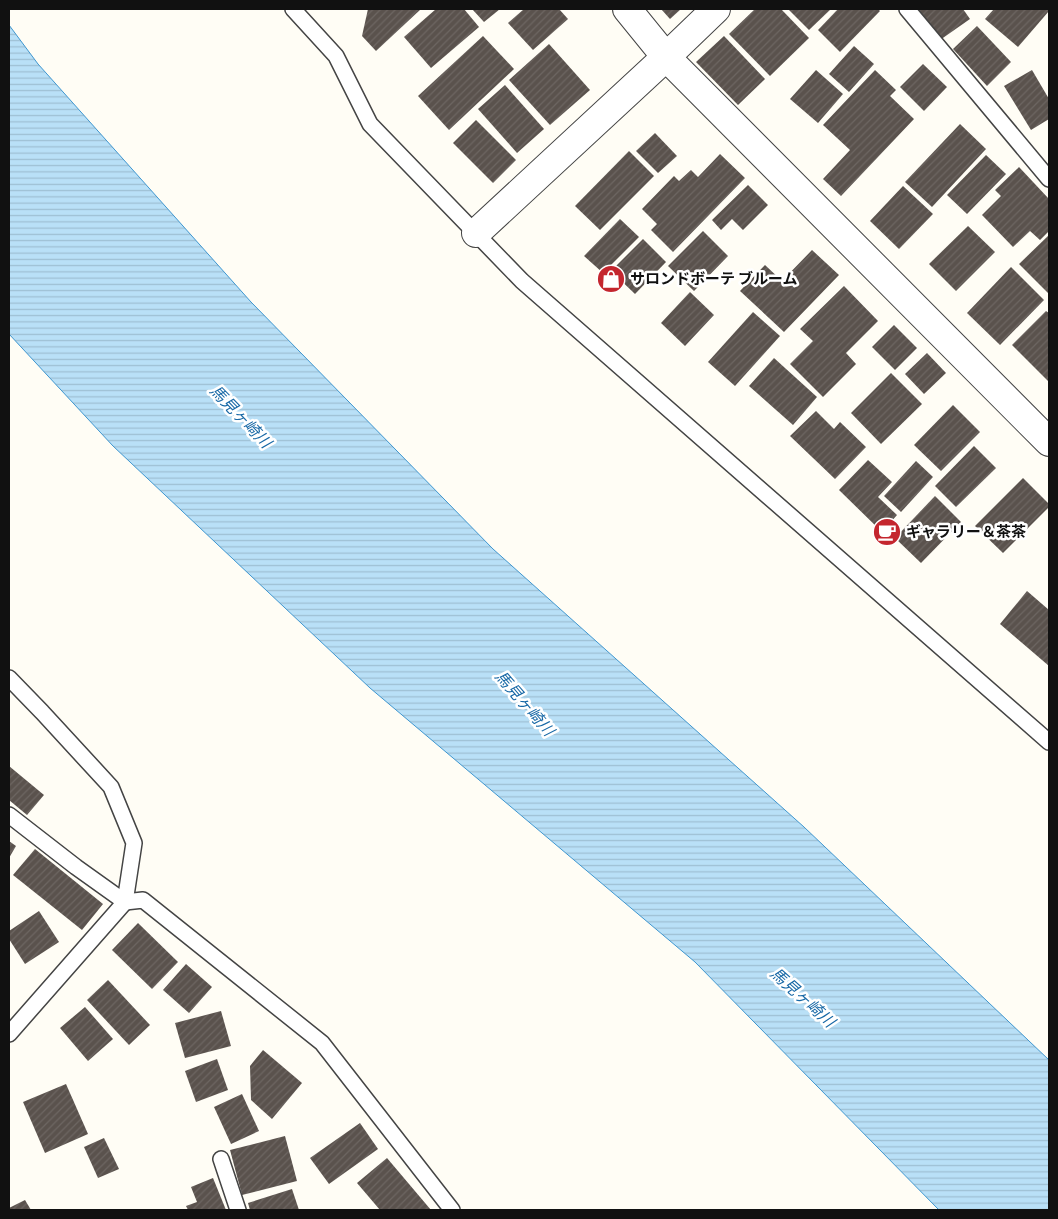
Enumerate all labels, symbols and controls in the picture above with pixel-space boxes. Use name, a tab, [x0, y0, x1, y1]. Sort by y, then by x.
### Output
shop icon: サロンドボーテ ブルーム	[596, 264, 626, 294]
place label: サロンドボーテ ブルーム	[630, 270, 797, 287]
water label: 馬見ヶ崎川	[207, 382, 276, 452]
cafe icon: ギャラリー＆茶茶	[872, 517, 902, 547]
place label: ギャラリー＆茶茶	[906, 523, 1026, 540]
water label: 馬見ヶ崎川	[492, 668, 559, 741]
water label: 馬見ヶ崎川	[767, 964, 840, 1032]

